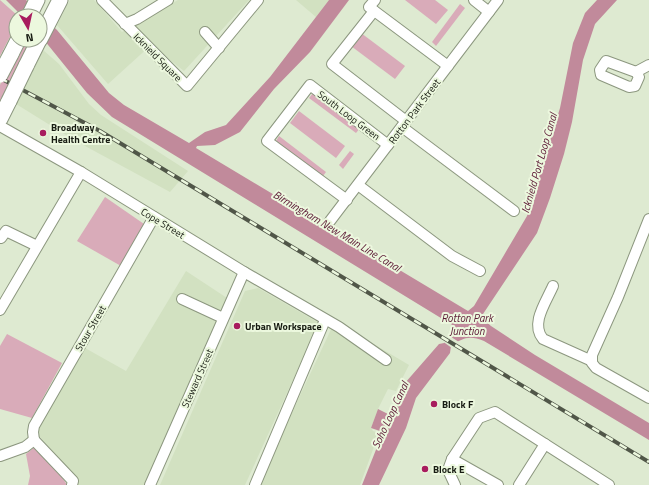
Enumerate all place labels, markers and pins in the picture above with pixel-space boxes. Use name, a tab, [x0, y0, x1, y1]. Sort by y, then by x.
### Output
place label: Broadway Health Centre	[51, 120, 110, 147]
marker: Broadway Health Centre	[38, 128, 48, 138]
place label: Urban Workspace	[245, 319, 322, 334]
marker: Urban Workspace	[232, 321, 242, 331]
place label: Block F	[442, 397, 474, 412]
marker: Block F	[429, 399, 439, 409]
place label: Block E	[433, 462, 465, 477]
marker: Block E	[420, 464, 430, 474]

